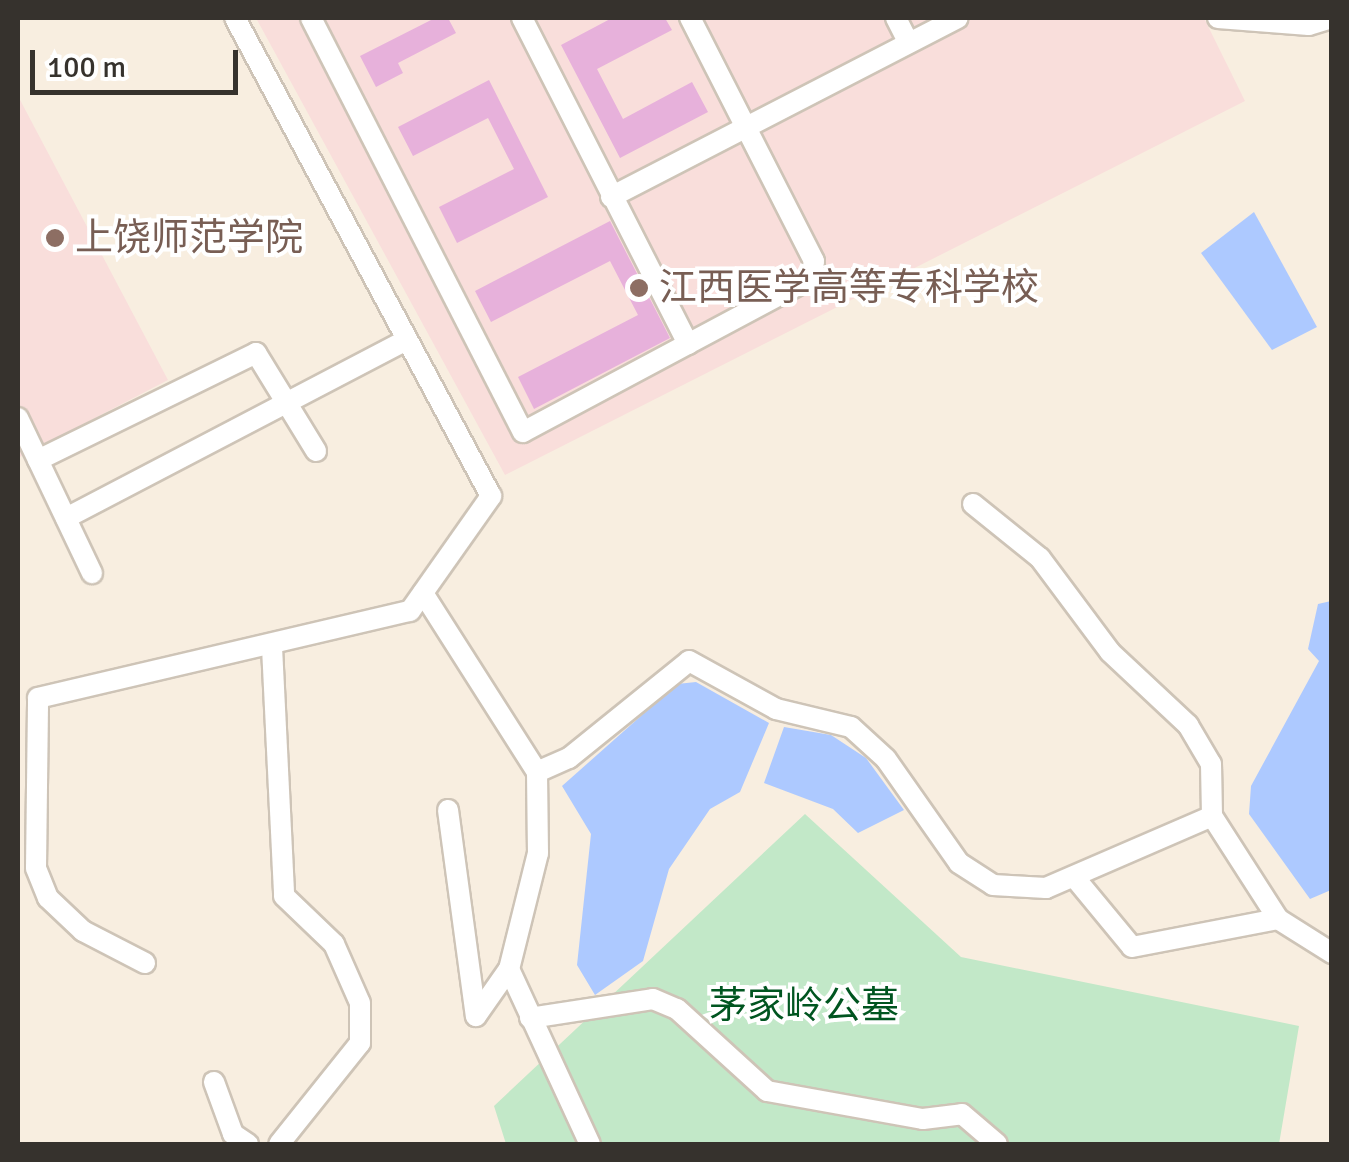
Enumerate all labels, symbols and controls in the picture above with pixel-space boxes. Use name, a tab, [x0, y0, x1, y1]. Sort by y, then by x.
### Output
scale bar	[35, 30, 242, 92]
text: 100 m	[47, 49, 126, 86]
place label: 上饶师范学院	[75, 215, 303, 261]
marker: 上饶师范学院	[44, 227, 66, 249]
place label: 江西医学高等专科学校	[659, 265, 1039, 311]
marker: 江西医学高等专科学校	[628, 277, 650, 299]
park label: 茅家岭公墓	[709, 983, 899, 1029]

